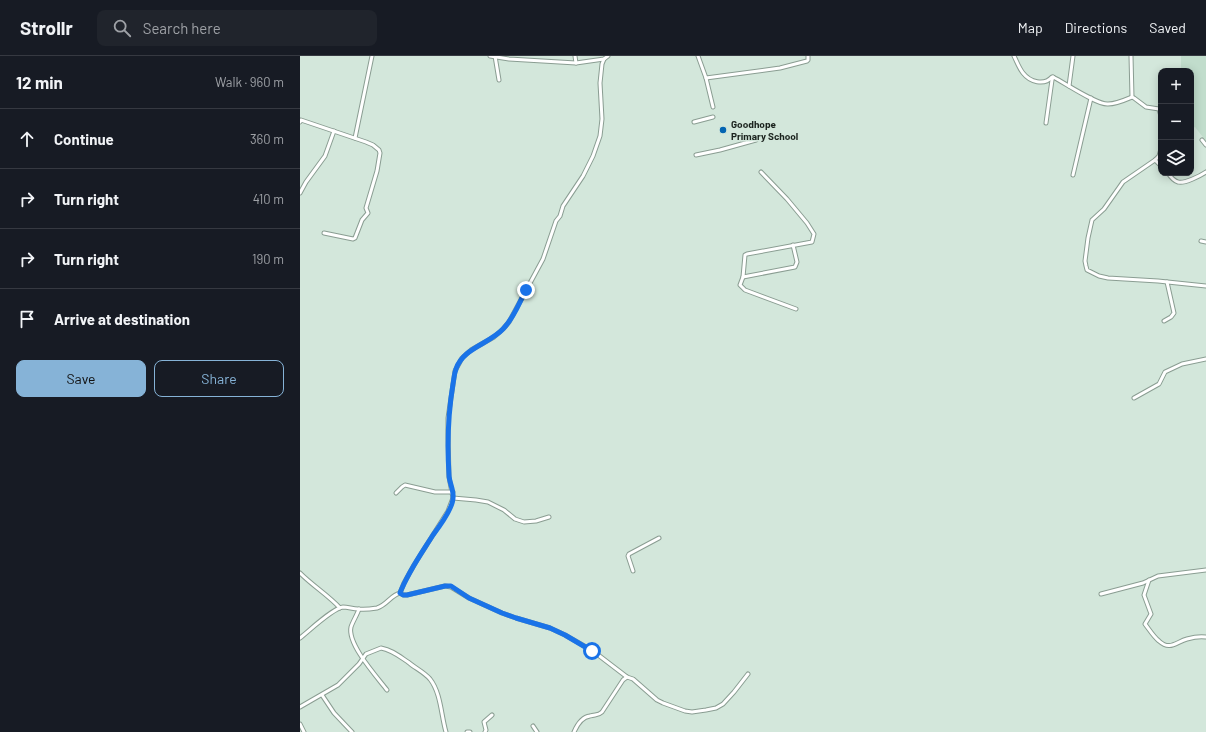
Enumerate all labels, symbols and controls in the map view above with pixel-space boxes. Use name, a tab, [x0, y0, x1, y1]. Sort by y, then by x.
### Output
search box	[97, 10, 377, 46]
text: Strollr	[20, 16, 73, 39]
icon: search	[111, 17, 133, 39]
text: Search here	[143, 19, 221, 37]
text: Map	[1018, 19, 1043, 36]
text: Directions	[1065, 19, 1127, 36]
text: Saved	[1149, 19, 1186, 36]
map controls	[1158, 68, 1194, 176]
button: +	[1158, 68, 1194, 104]
text: 12 min	[16, 72, 63, 92]
text: Walk · 960 m	[215, 74, 284, 90]
button: −	[1158, 104, 1194, 140]
place label: Goodhope Primary School	[731, 118, 798, 142]
marker: Goodhope Primary School	[718, 125, 728, 135]
icon: ahead	[16, 128, 38, 150]
text: Continue	[54, 130, 114, 148]
text: 360 m	[250, 131, 284, 147]
button: layers	[1158, 140, 1194, 176]
icon: right	[16, 188, 38, 210]
text: Turn right	[54, 190, 119, 208]
text: 410 m	[253, 191, 284, 207]
icon: right	[16, 248, 38, 270]
text: Turn right	[54, 250, 119, 268]
text: 190 m	[252, 251, 284, 267]
route end	[517, 281, 535, 299]
icon: arrive	[16, 308, 38, 330]
text: Arrive at destination	[54, 310, 190, 328]
button: Save	[16, 360, 146, 397]
button: Share	[154, 360, 284, 397]
route start	[583, 642, 601, 660]

